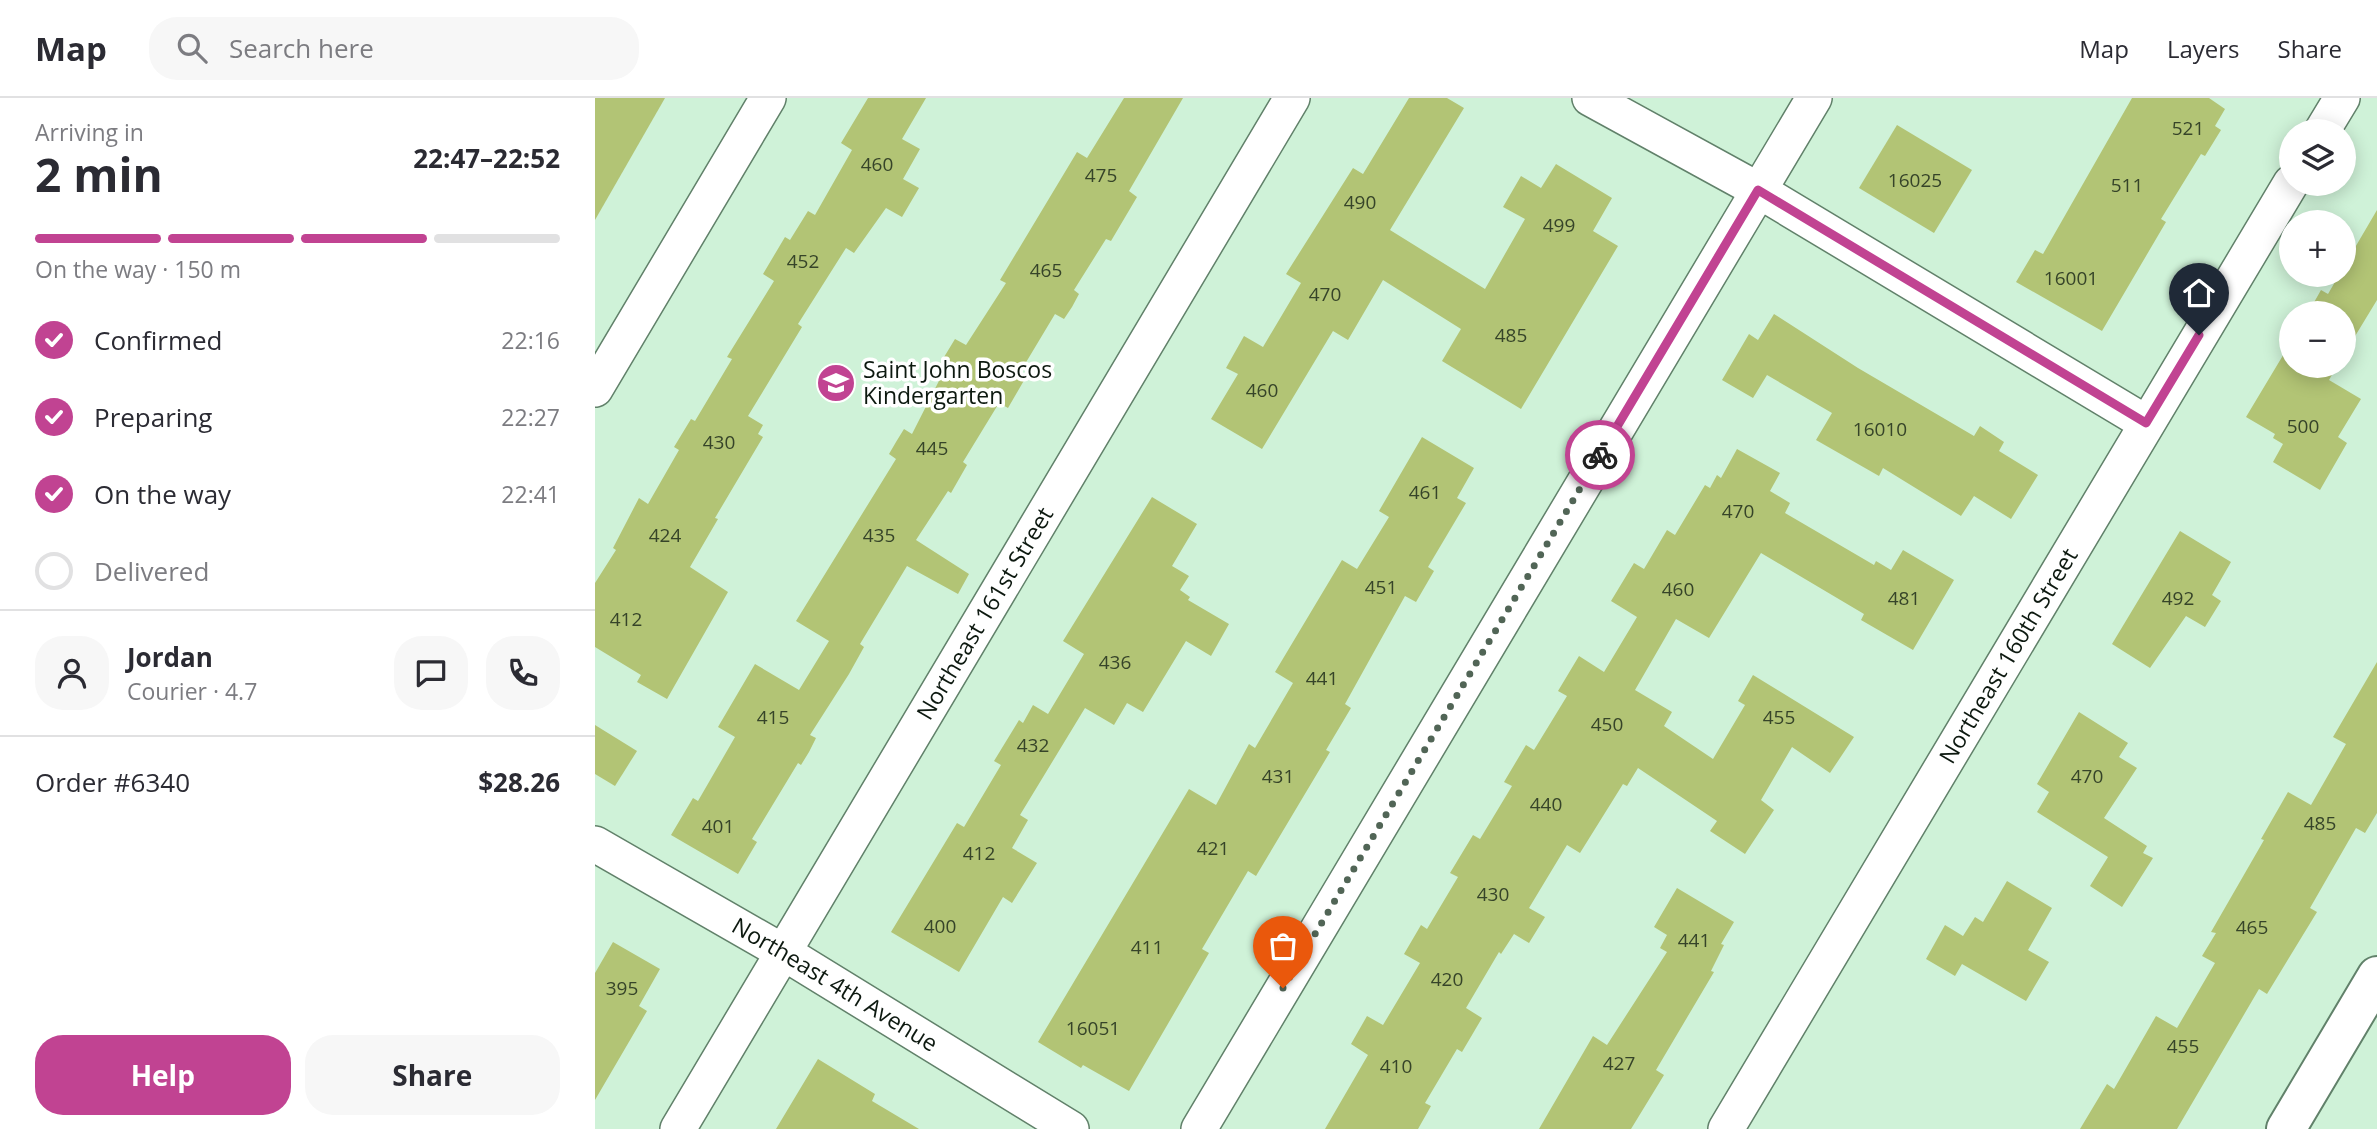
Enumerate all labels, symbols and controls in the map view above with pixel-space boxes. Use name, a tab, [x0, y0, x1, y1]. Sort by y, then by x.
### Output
search box	[149, 17, 639, 80]
text: Map	[35, 26, 107, 71]
icon: search	[173, 29, 211, 67]
text: Search here	[229, 30, 374, 66]
text: Map	[2079, 32, 2129, 65]
text: Layers	[2167, 32, 2240, 65]
text: Share	[2278, 32, 2342, 65]
house number: 521	[2172, 115, 2204, 141]
text: Arriving in	[35, 116, 144, 148]
map controls	[2279, 119, 2356, 378]
button: layers	[2279, 119, 2356, 196]
text: 22:47–22:52	[413, 140, 560, 176]
text: 2 min	[35, 143, 163, 205]
house number: 460	[861, 151, 893, 177]
house number: 475	[1085, 162, 1117, 188]
house number: 16025	[1888, 167, 1942, 193]
house number: 511	[2111, 172, 2143, 198]
house number: 490	[1344, 189, 1376, 215]
button: +	[2279, 210, 2356, 287]
house number: 499	[1543, 212, 1575, 238]
house number: 452	[787, 248, 819, 274]
text: On the way · 150 m	[35, 253, 241, 285]
house number: 465	[1030, 257, 1062, 283]
pin	[2169, 263, 2229, 335]
house number: 16001	[2044, 265, 2098, 291]
icon: home	[2180, 274, 2218, 312]
house number: 470	[1309, 281, 1341, 307]
button: −	[2279, 301, 2356, 378]
icon: check	[35, 321, 73, 359]
text: Confirmed	[94, 322, 222, 358]
house number: 485	[1495, 322, 1527, 348]
text: 22:16	[501, 324, 560, 356]
place label: Saint John Boscos Kindergarten	[863, 353, 1052, 411]
school or university icon: Saint John Boscos Kindergarten	[815, 362, 857, 404]
house number: 460	[1246, 377, 1278, 403]
icon: check	[35, 398, 73, 436]
text: Preparing	[94, 399, 212, 435]
text: 22:27	[501, 401, 560, 433]
house number: 500	[2287, 413, 2319, 439]
house number: 16010	[1853, 416, 1907, 442]
courier	[1565, 420, 1635, 490]
house number: 430	[703, 429, 735, 455]
house number: 445	[916, 435, 948, 461]
icon: bike	[1581, 436, 1619, 474]
icon: check	[35, 475, 73, 513]
text: On the way	[94, 476, 231, 512]
text: 22:41	[501, 478, 560, 510]
house number: 461	[1409, 479, 1441, 505]
house number: 470	[1722, 498, 1754, 524]
street label: Northeast 161st Street	[908, 501, 1060, 725]
house number: 424	[649, 522, 681, 548]
house number: 435	[863, 522, 895, 548]
street label: Northeast 160th Street	[1931, 542, 2084, 769]
text: Delivered	[94, 553, 209, 589]
house number: 451	[1365, 574, 1397, 600]
house number: 460	[1662, 576, 1694, 602]
house number: 481	[1888, 585, 1920, 611]
house number: 492	[2162, 585, 2194, 611]
house number: 412	[610, 606, 642, 632]
button: person	[35, 636, 109, 710]
button: chat	[394, 636, 468, 710]
button: phone	[486, 636, 560, 710]
text: Jordan	[127, 639, 213, 675]
house number: 436	[1099, 649, 1131, 675]
house number: 441	[1306, 665, 1338, 691]
text: Courier · 4.7	[127, 675, 257, 707]
house number: 415	[757, 704, 789, 730]
house number: 455	[1763, 704, 1795, 730]
house number: 450	[1591, 711, 1623, 737]
house number: 432	[1017, 732, 1049, 758]
house number: 431	[1262, 763, 1294, 789]
house number: 470	[2071, 763, 2103, 789]
text: Order #6340	[35, 764, 190, 800]
text: $28.26	[478, 764, 560, 800]
house number: 440	[1530, 791, 1562, 817]
house number: 485	[2304, 810, 2336, 836]
house number: 401	[702, 813, 734, 839]
house number: 421	[1197, 835, 1229, 861]
house number: 412	[963, 840, 995, 866]
house number: 430	[1477, 881, 1509, 907]
street label: Northeast 4th Avenue	[727, 909, 944, 1058]
house number: 400	[924, 913, 956, 939]
house number: 465	[2236, 914, 2268, 940]
pin	[1253, 916, 1313, 988]
icon: bag	[1264, 927, 1302, 965]
house number: 441	[1678, 927, 1710, 953]
house number: 411	[1131, 934, 1163, 960]
house number: 420	[1431, 966, 1463, 992]
house number: 395	[606, 975, 638, 1001]
house number: 16051	[1066, 1015, 1120, 1041]
house number: 455	[2167, 1033, 2199, 1059]
button: Help	[35, 1035, 291, 1115]
button: Share	[305, 1035, 560, 1115]
house number: 427	[1603, 1050, 1635, 1076]
house number: 410	[1380, 1053, 1412, 1079]

